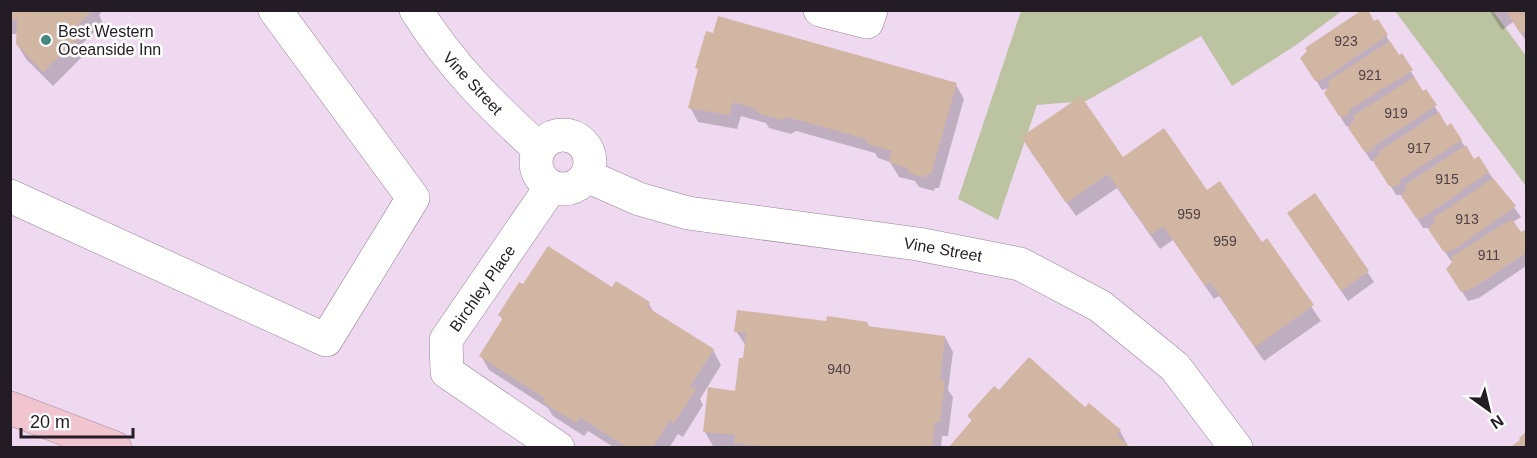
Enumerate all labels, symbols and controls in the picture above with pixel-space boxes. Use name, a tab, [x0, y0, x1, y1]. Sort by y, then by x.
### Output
place label: Best Western Oceanside Inn	[58, 23, 161, 58]
marker: Best Western Oceanside Inn	[39, 33, 53, 47]
house number: 923	[1334, 33, 1358, 49]
street label: Vine Street	[440, 49, 506, 118]
house number: 921	[1358, 67, 1382, 83]
house number: 919	[1384, 105, 1408, 121]
house number: 917	[1407, 140, 1431, 156]
house number: 915	[1435, 171, 1459, 187]
house number: 959	[1177, 206, 1201, 222]
house number: 913	[1455, 211, 1479, 227]
house number: 959	[1213, 233, 1237, 249]
street label: Vine Street	[903, 234, 984, 265]
street label: Birchley Place	[446, 242, 519, 335]
house number: 911	[1478, 247, 1500, 263]
house number: 940	[827, 361, 851, 377]
north arrow	[1459, 380, 1519, 440]
scale bar	[21, 401, 134, 439]
text: 20 m	[30, 412, 70, 432]
text: N	[1488, 412, 1507, 432]

